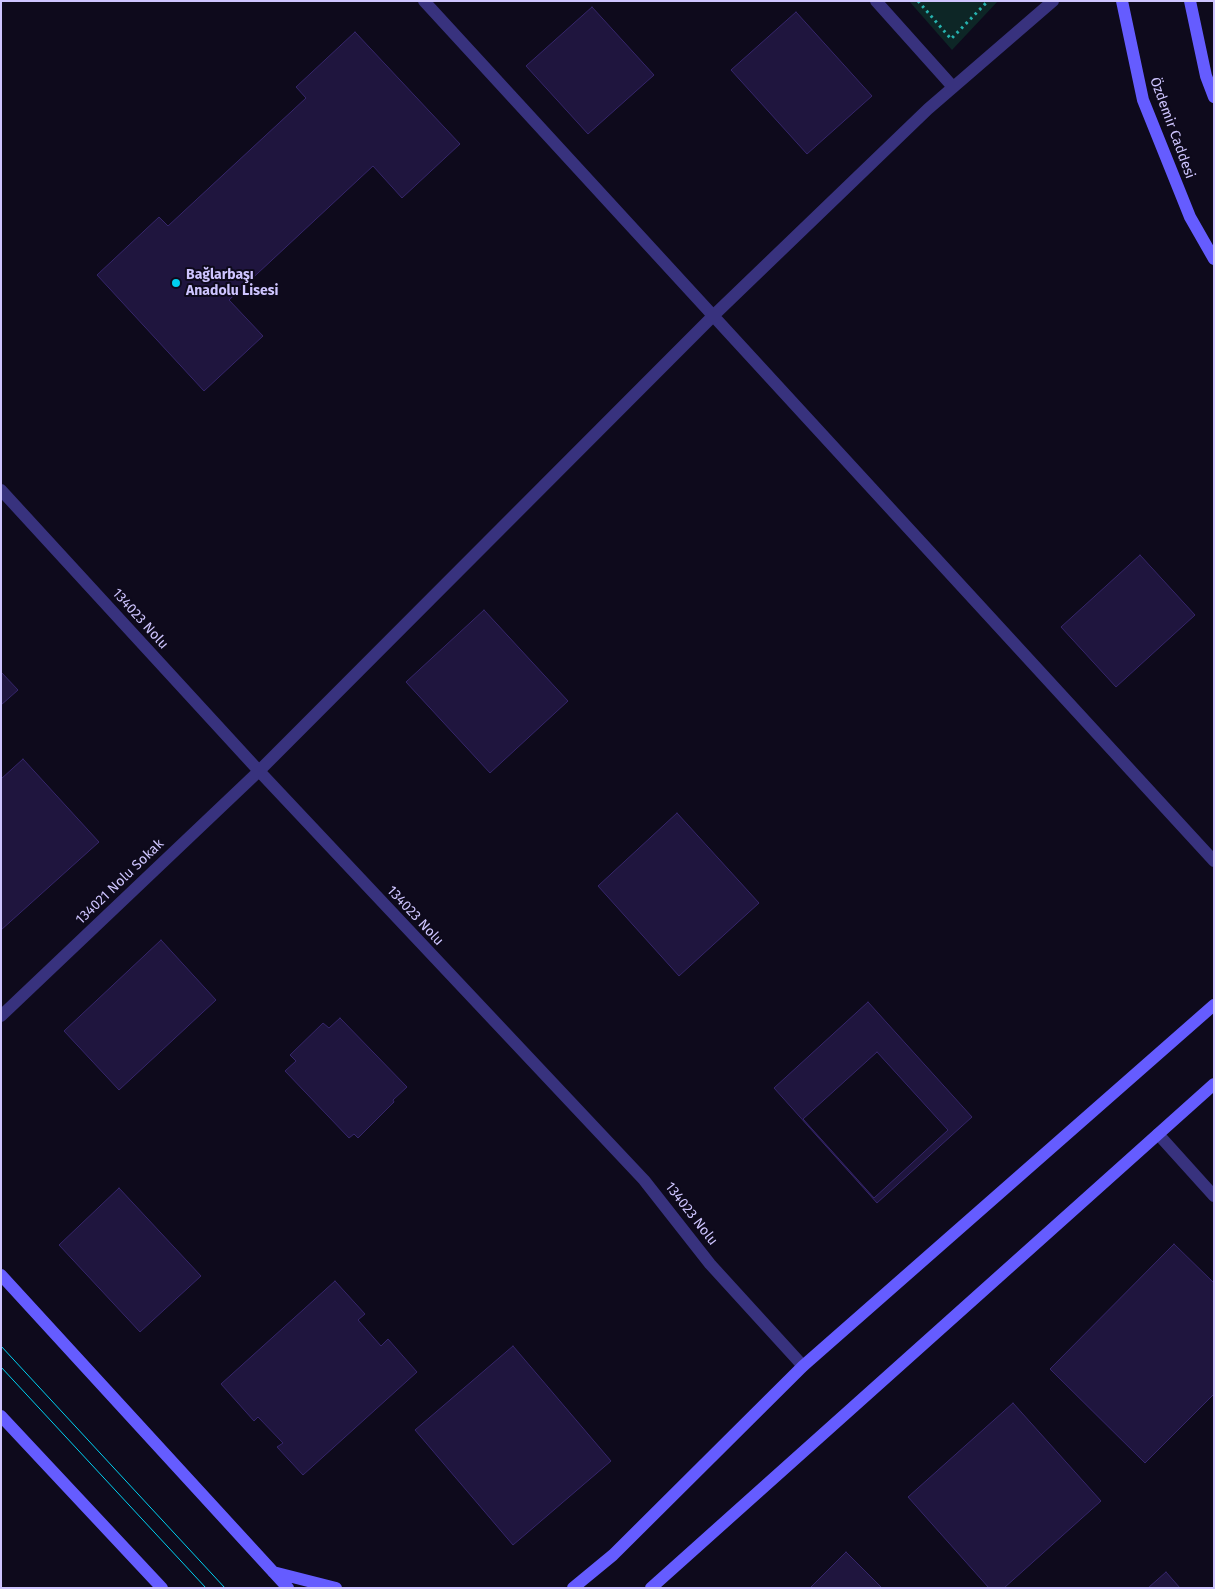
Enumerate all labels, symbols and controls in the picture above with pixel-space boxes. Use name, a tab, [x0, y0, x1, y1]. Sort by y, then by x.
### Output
street label: Özdemir Caddesi	[1146, 75, 1198, 181]
place label: Bağlarbaşı Anadolu Lisesi	[186, 267, 278, 300]
marker: Bağlarbaşı Anadolu Lisesi	[170, 277, 182, 289]
street label: 134023 Nolu	[108, 585, 172, 653]
street label: 134021 Nolu Sokak	[73, 836, 167, 928]
street label: 134023 Nolu	[383, 883, 447, 949]
street label: 134023 Nolu	[661, 1179, 721, 1249]

